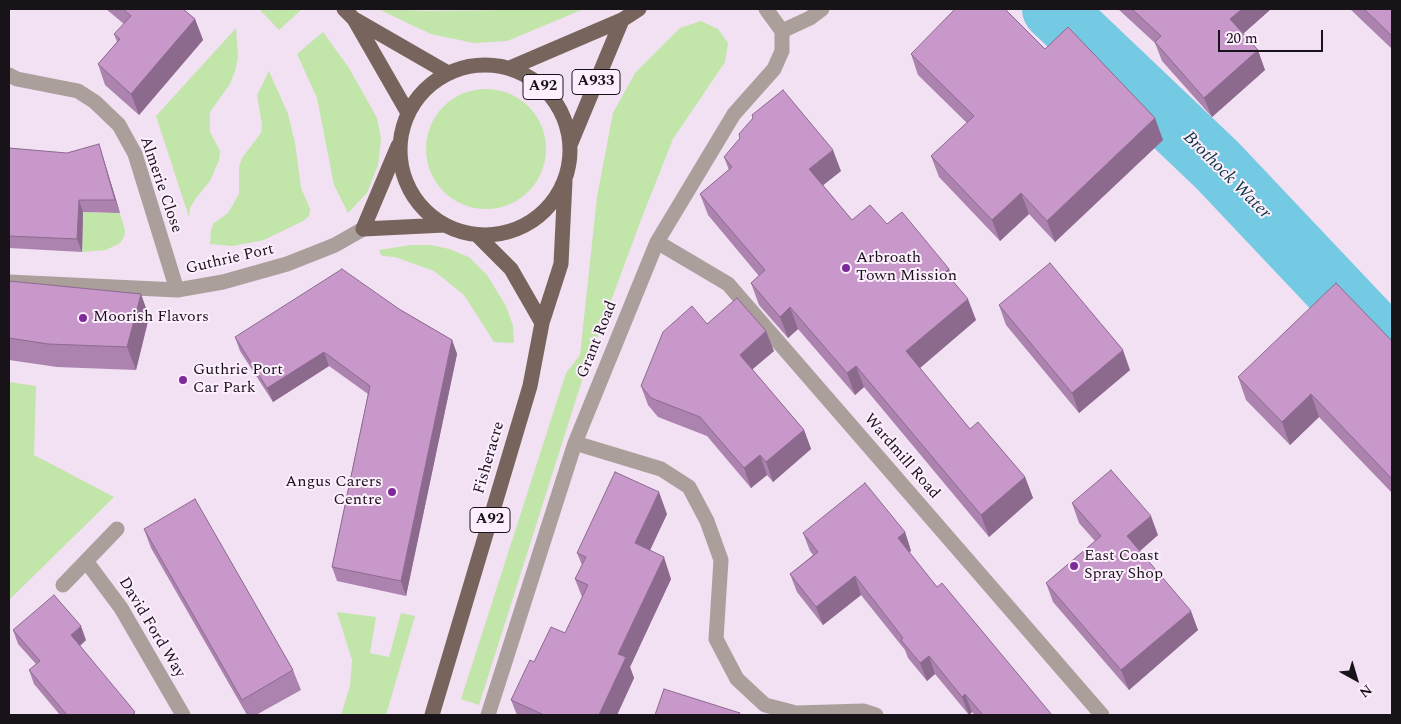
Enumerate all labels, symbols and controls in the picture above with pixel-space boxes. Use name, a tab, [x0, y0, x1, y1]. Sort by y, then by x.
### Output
scale bar	[1221, 20, 1326, 52]
text: 20 m	[1226, 27, 1258, 50]
road number: A933	[572, 70, 620, 94]
road number: A92	[523, 74, 563, 100]
water label: Brothock Water	[1178, 128, 1274, 224]
street label: Almerie Close	[135, 134, 185, 236]
street label: Guthrie Port	[184, 241, 276, 279]
place label: Arbroath Town Mission	[856, 249, 957, 287]
marker: Arbroath Town Mission	[840, 262, 852, 274]
street label: Grant Road	[574, 299, 622, 381]
place label: Moorish Flavors	[93, 308, 209, 328]
marker: Moorish Flavors	[77, 312, 89, 324]
place label: Guthrie Port Car Park	[193, 361, 283, 399]
marker: Guthrie Port Car Park	[177, 374, 189, 386]
street label: Wardmill Road	[859, 410, 943, 504]
street label: Fisheracre	[470, 419, 510, 497]
place label: Angus Carers Centre	[285, 473, 382, 511]
marker: Angus Carers Centre	[386, 486, 398, 498]
road number: A92	[470, 508, 510, 532]
place label: East Coast Spray Shop	[1084, 547, 1163, 585]
marker: East Coast Spray Shop	[1068, 560, 1080, 572]
street label: David Ford Way	[113, 574, 189, 682]
north arrow	[1331, 654, 1381, 704]
text: N	[1355, 679, 1377, 703]

